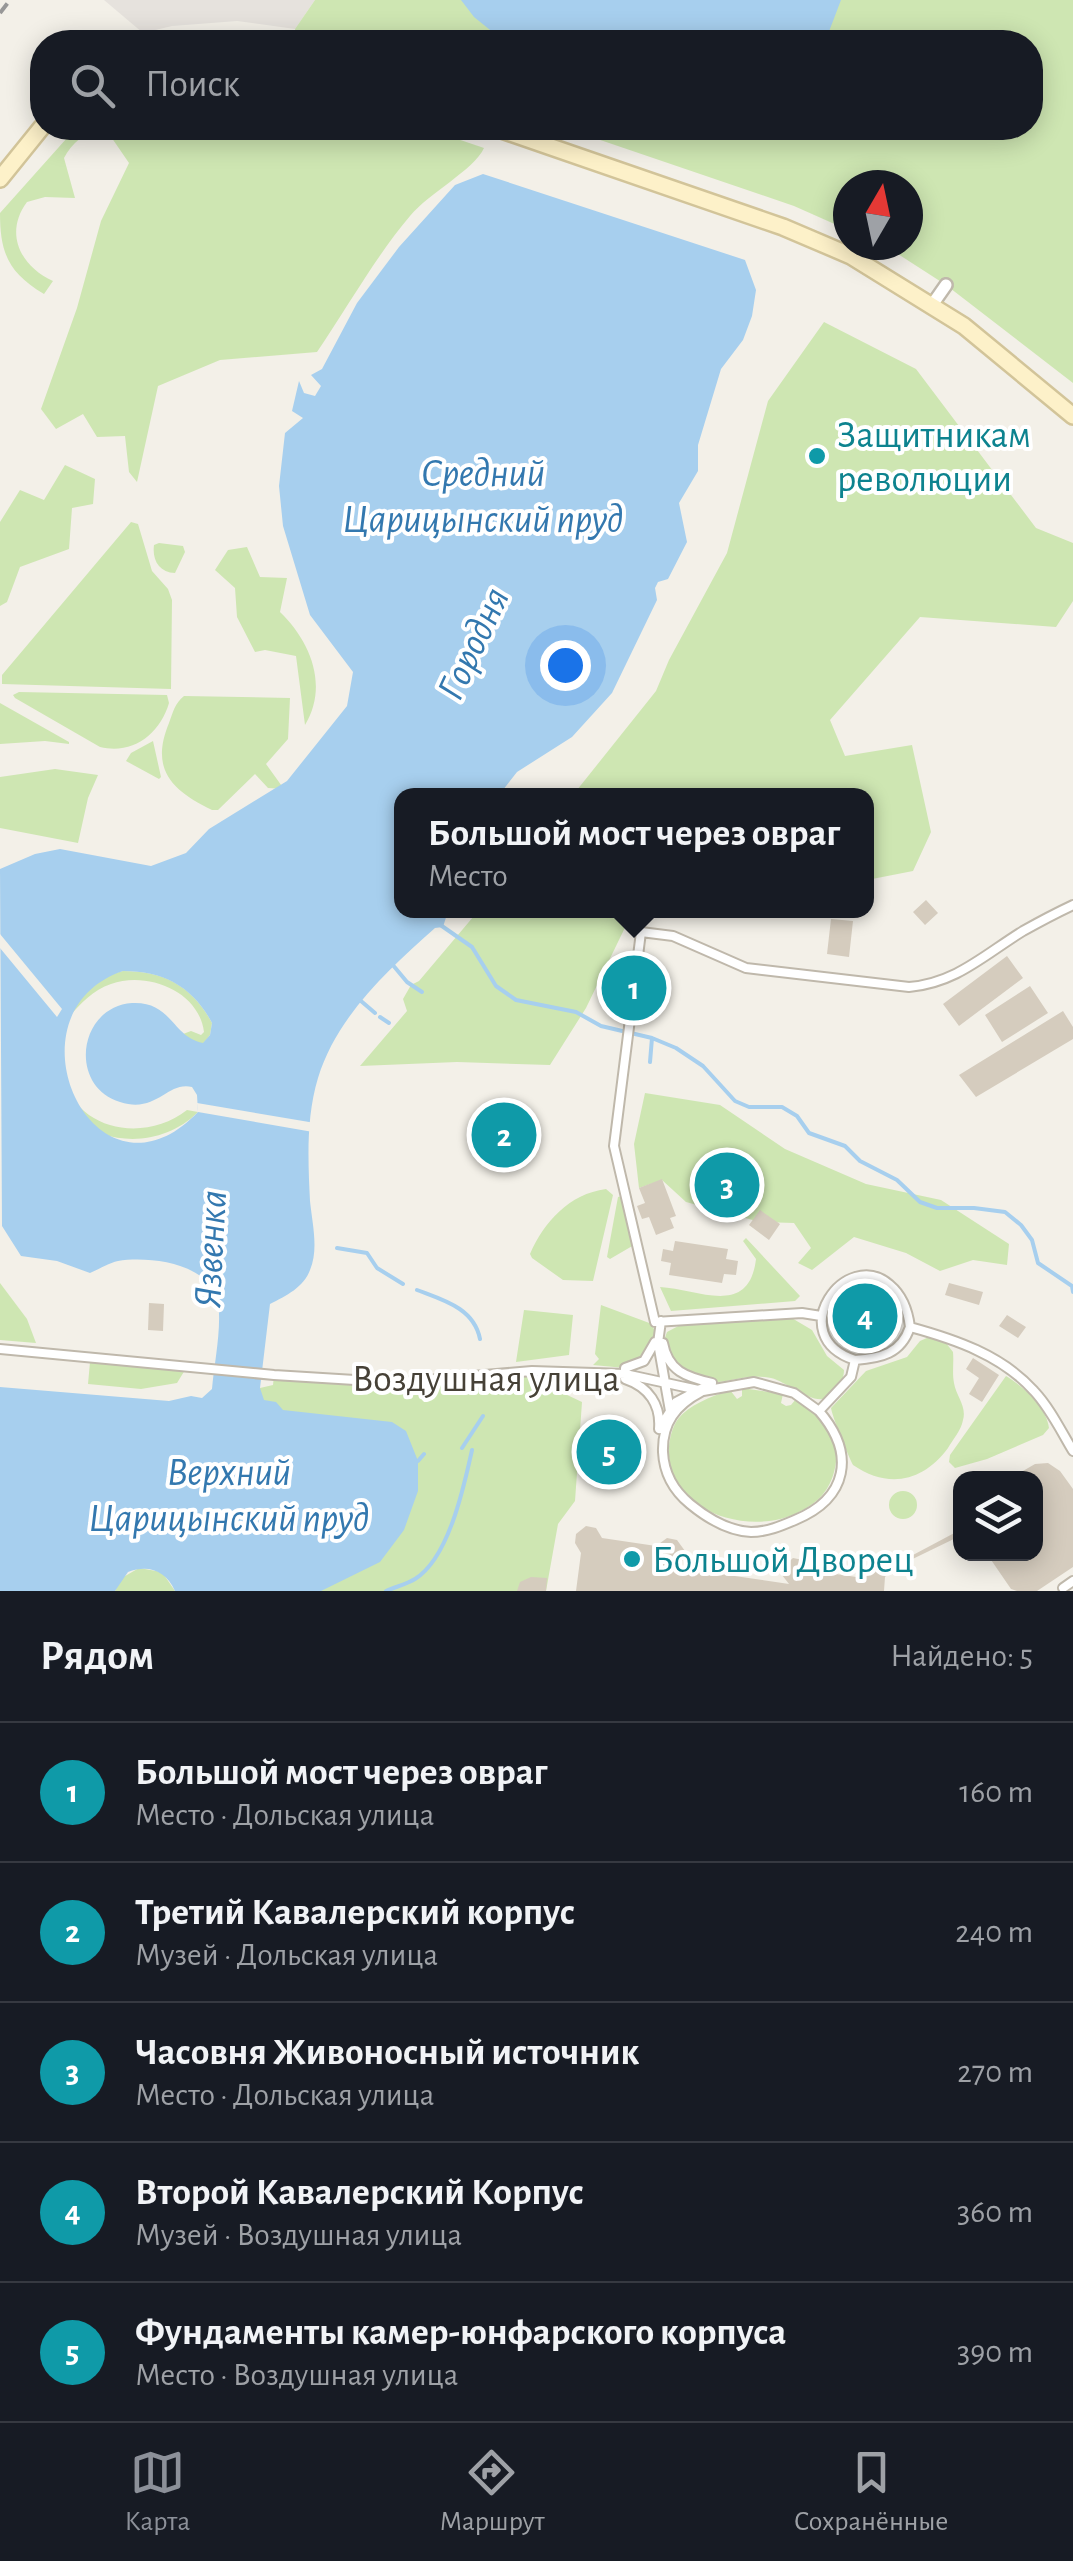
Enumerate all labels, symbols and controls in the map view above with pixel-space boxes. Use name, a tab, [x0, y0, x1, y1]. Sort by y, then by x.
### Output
search box	[30, 30, 1043, 140]
icon: search	[65, 58, 120, 113]
text: Поиск	[145, 66, 240, 104]
north arrow	[833, 170, 923, 260]
place label: Защитникам революции	[837, 417, 1031, 499]
marker: Защитникам революции	[806, 445, 828, 467]
water label: Средний Царицынский пруд	[343, 454, 623, 540]
water label: Городня	[431, 581, 517, 706]
your location	[540, 640, 591, 691]
popup	[394, 788, 874, 918]
text: Большой мост через овраг	[428, 815, 840, 853]
text: Место	[428, 860, 508, 892]
pin: 1	[602, 950, 666, 1026]
pin: 2	[472, 1098, 536, 1172]
pin: 3	[694, 1148, 760, 1222]
water label: Язвенка	[188, 1189, 234, 1309]
pin: 4	[832, 1278, 898, 1354]
street label: Воздушная улица	[352, 1361, 620, 1399]
pin: 5	[576, 1414, 642, 1490]
water label: Верхний Царицынский пруд	[89, 1453, 369, 1539]
map controls	[953, 1471, 1043, 1561]
button: layers	[953, 1471, 1043, 1561]
place label: Большой Дворец	[652, 1542, 914, 1580]
marker: Большой Дворец	[621, 1548, 643, 1570]
text: Рядом	[40, 1635, 154, 1677]
text: Найдено: 5	[890, 1640, 1033, 1672]
text: Большой мост через овраг	[135, 1754, 547, 1792]
text: 1	[67, 1776, 78, 1808]
text: 160 m	[959, 1776, 1033, 1808]
text: Место · Дольская улица	[135, 1799, 434, 1831]
text: Третий Кавалерский корпус	[135, 1894, 575, 1932]
text: 2	[65, 1916, 80, 1948]
text: 240 m	[955, 1916, 1033, 1948]
text: Музей · Дольская улица	[135, 1939, 438, 1971]
text: Часовня Живоносный источник	[135, 2034, 639, 2072]
text: 3	[66, 2056, 79, 2088]
text: 270 m	[957, 2056, 1033, 2088]
text: Место · Дольская улица	[135, 2079, 434, 2111]
text: Второй Кавалерский Корпус	[135, 2174, 584, 2212]
text: 4	[64, 2196, 81, 2228]
text: 360 m	[957, 2196, 1033, 2228]
text: Музей · Воздушная улица	[135, 2219, 462, 2251]
text: Фундаменты камер-юнфарского корпуса	[135, 2314, 786, 2352]
text: 5	[66, 2336, 79, 2368]
text: 390 m	[957, 2336, 1033, 2368]
text: Место · Воздушная улица	[135, 2359, 458, 2391]
tab: Карта	[125, 2445, 190, 2539]
tab: Маршрут	[439, 2445, 545, 2539]
tab: Сохранённые	[794, 2445, 948, 2539]

